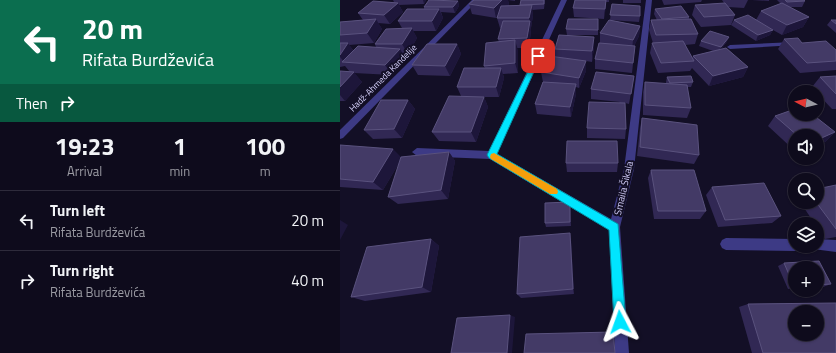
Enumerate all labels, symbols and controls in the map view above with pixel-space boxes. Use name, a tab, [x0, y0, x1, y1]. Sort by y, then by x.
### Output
text: 20 m	[82, 7, 143, 50]
icon: left	[16, 16, 68, 68]
pin	[521, 39, 555, 73]
street label: Hadž-Ahmeda Kandelije	[346, 41, 420, 114]
icon: arrive	[527, 45, 549, 67]
text: Rifata Burdževića	[82, 46, 214, 73]
north arrow	[788, 85, 824, 121]
map controls	[788, 85, 824, 341]
text: Then	[16, 92, 48, 115]
icon: right	[56, 92, 78, 114]
text: 19:23	[55, 128, 115, 164]
text: 1	[173, 128, 187, 164]
text: 100	[245, 128, 285, 164]
button: sound	[788, 129, 824, 165]
street label: Smaila Šikala	[610, 160, 637, 217]
text: Arrival	[67, 161, 102, 181]
text: min	[169, 161, 190, 181]
text: m	[260, 161, 271, 181]
button: search	[788, 173, 824, 209]
text: Turn left	[50, 199, 105, 222]
text: 20 m	[291, 209, 324, 232]
icon: left	[16, 210, 38, 232]
button: layers	[788, 217, 824, 253]
text: Rifata Burdževića	[50, 222, 145, 242]
text: Turn right	[50, 259, 114, 282]
button: +	[788, 261, 824, 297]
text: 40 m	[291, 269, 324, 292]
icon: right	[16, 270, 38, 292]
text: Rifata Burdževića	[50, 282, 145, 302]
position arrow	[599, 301, 641, 343]
button: −	[788, 305, 824, 341]

